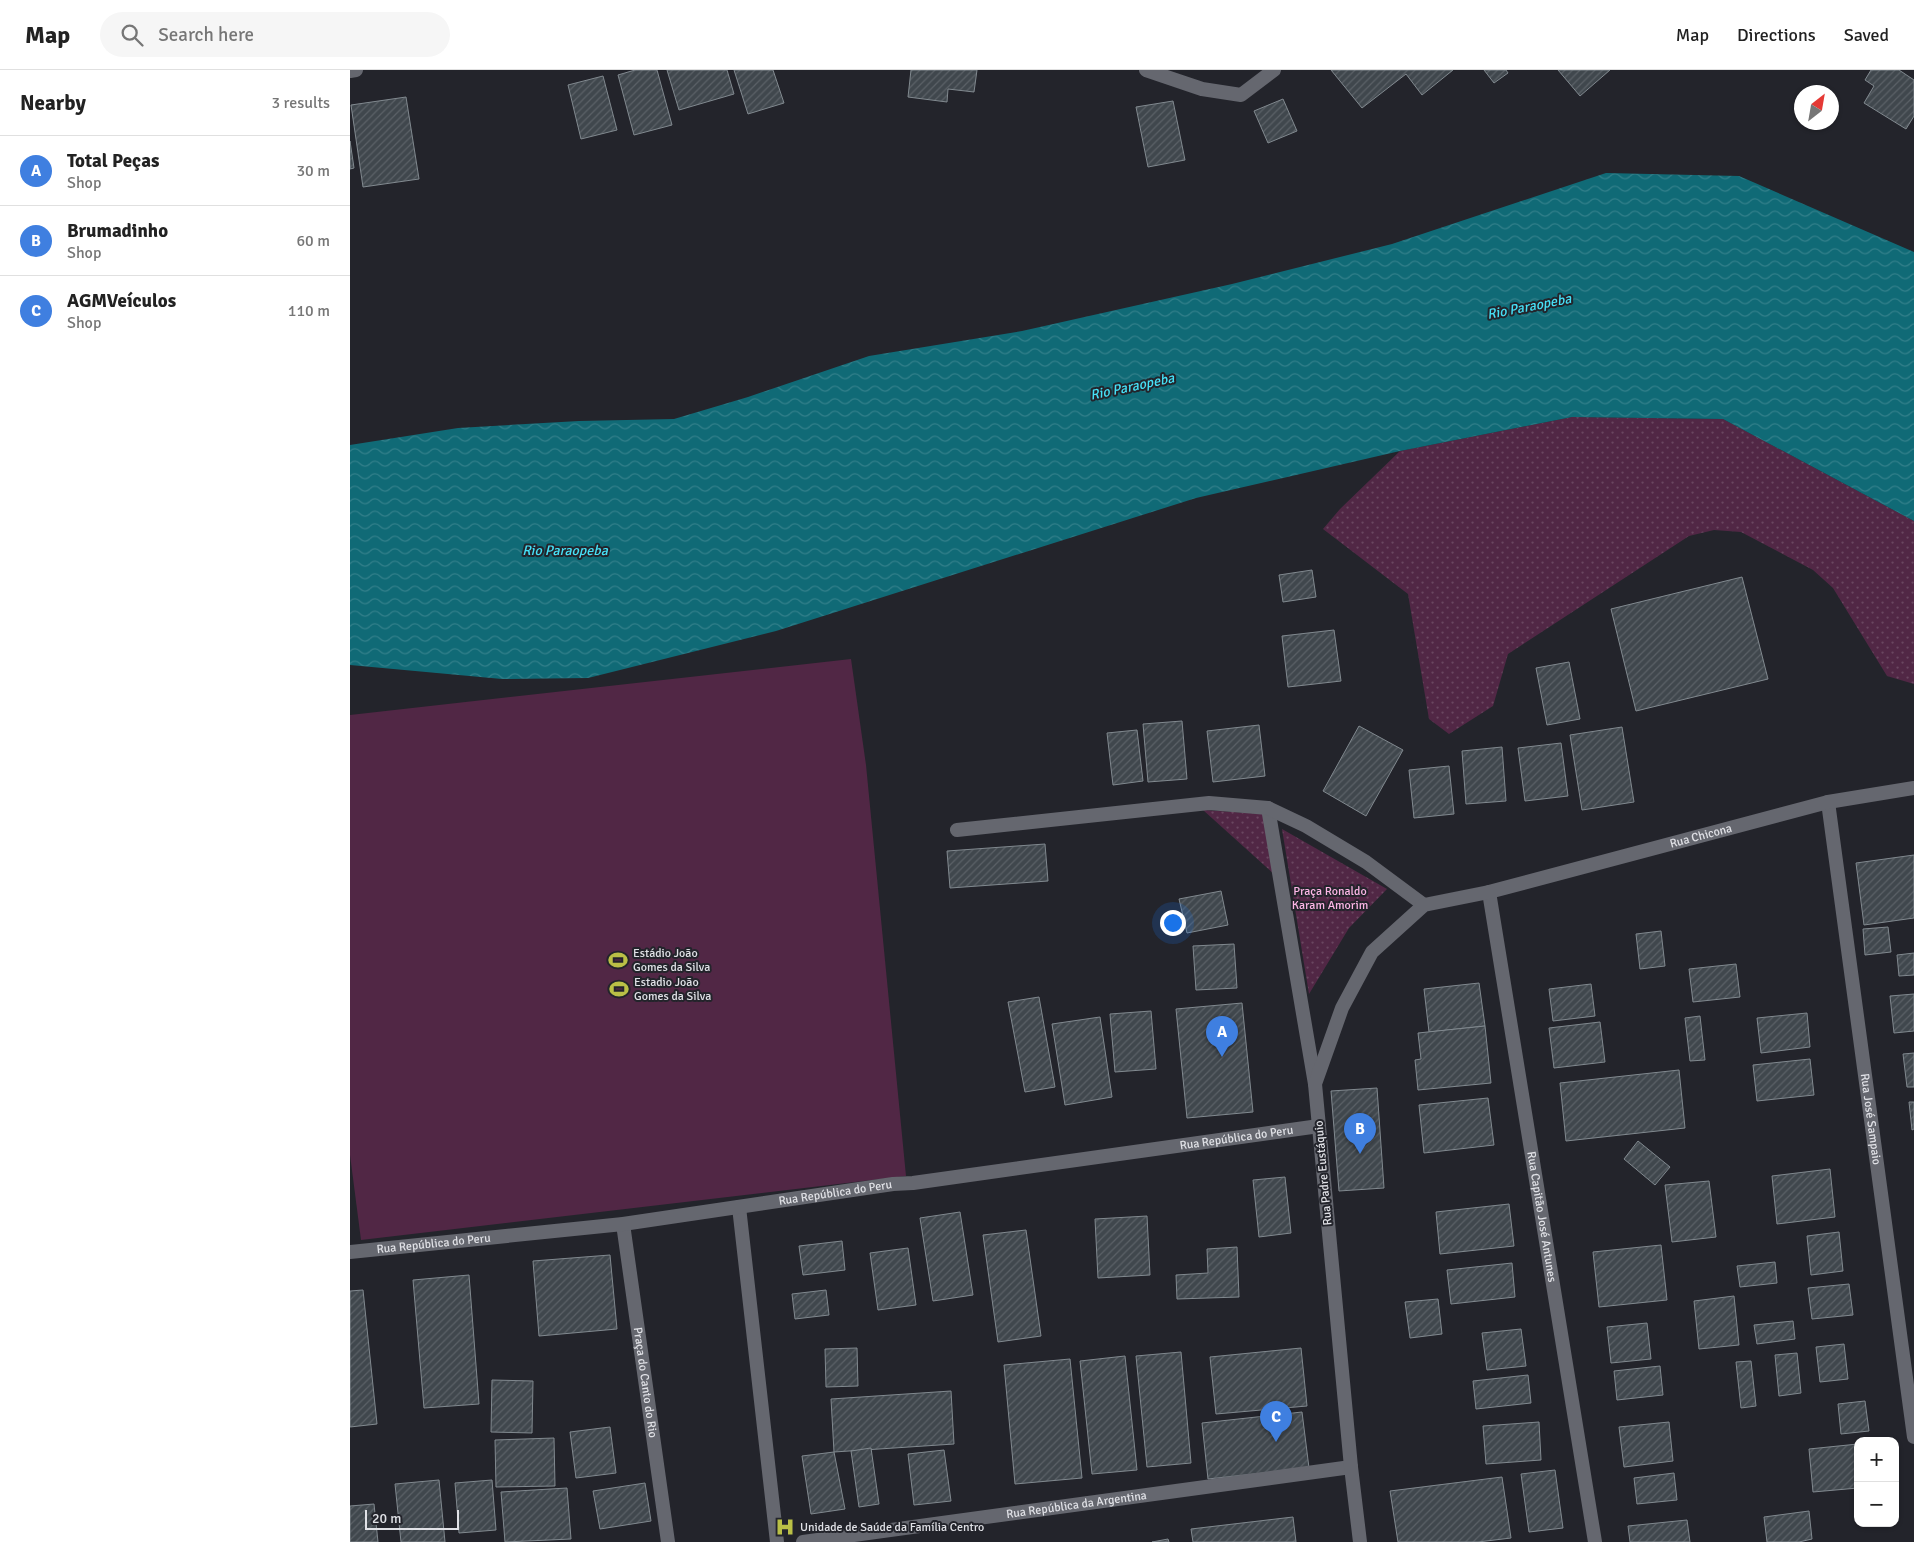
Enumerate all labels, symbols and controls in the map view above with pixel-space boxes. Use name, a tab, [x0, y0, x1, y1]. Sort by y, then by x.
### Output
search box	[100, 12, 450, 57]
text: Map	[25, 20, 70, 50]
icon: search	[118, 21, 146, 49]
text: Search here	[158, 23, 254, 47]
text: Map	[1676, 24, 1709, 46]
text: Directions	[1737, 24, 1816, 46]
text: Saved	[1844, 24, 1889, 46]
north arrow	[1794, 85, 1839, 130]
text: Nearby	[20, 90, 86, 116]
text: 3 results	[271, 93, 330, 113]
text: Total Peças	[67, 149, 159, 173]
text: A	[31, 161, 41, 181]
text: 30 m	[296, 161, 330, 181]
text: Shop	[67, 173, 101, 193]
text: Brumadinho	[67, 219, 168, 243]
text: B	[31, 231, 41, 251]
text: 60 m	[296, 231, 330, 251]
text: Shop	[67, 243, 101, 263]
text: AGMVeículos	[67, 289, 176, 313]
water label: Rio Paraopeba	[1485, 290, 1574, 323]
text: C	[31, 301, 41, 321]
text: 110 m	[288, 301, 330, 321]
text: Shop	[67, 313, 101, 333]
water label: Rio Paraopeba	[1088, 369, 1177, 404]
water label: Rio Paraopeba	[522, 542, 609, 559]
street label: Rua Chicona	[1668, 821, 1734, 852]
park label: Praça Ronaldo Karam Amorim	[1292, 884, 1368, 913]
your location	[1160, 910, 1186, 936]
place label: Estádio João Gomes da Silva	[633, 946, 710, 975]
sports icon: Estádio João Gomes da Silva	[607, 949, 629, 971]
place label: Estadio João Gomes da Silva	[634, 975, 711, 1004]
sports icon: Estadio João Gomes da Silva	[608, 978, 630, 1000]
pin: A	[1206, 1016, 1238, 1057]
street label: Rua José Sampaio	[1857, 1072, 1884, 1166]
pin: B	[1344, 1113, 1376, 1154]
street label: Rua Padre Eustáquio	[1311, 1120, 1336, 1226]
street label: Rua República do Peru	[1179, 1123, 1294, 1153]
street label: Rua Capitão José Antunes	[1523, 1150, 1560, 1283]
street label: Rua República do Peru	[778, 1177, 893, 1209]
street label: Rua República do Peru	[376, 1231, 491, 1257]
street label: Praça do Canto do Rio	[630, 1326, 660, 1439]
pin: C	[1260, 1401, 1292, 1442]
map controls	[1854, 1437, 1899, 1527]
button: +	[1854, 1437, 1899, 1482]
button: −	[1854, 1482, 1899, 1527]
street label: Rua República da Argentina	[1005, 1488, 1148, 1522]
scale bar	[365, 1507, 459, 1530]
text: 20 m	[372, 1510, 401, 1527]
hospital icon: Unidade de Saúde da Família Centro	[774, 1516, 796, 1538]
place label: Unidade de Saúde da Família Centro	[800, 1520, 984, 1535]

